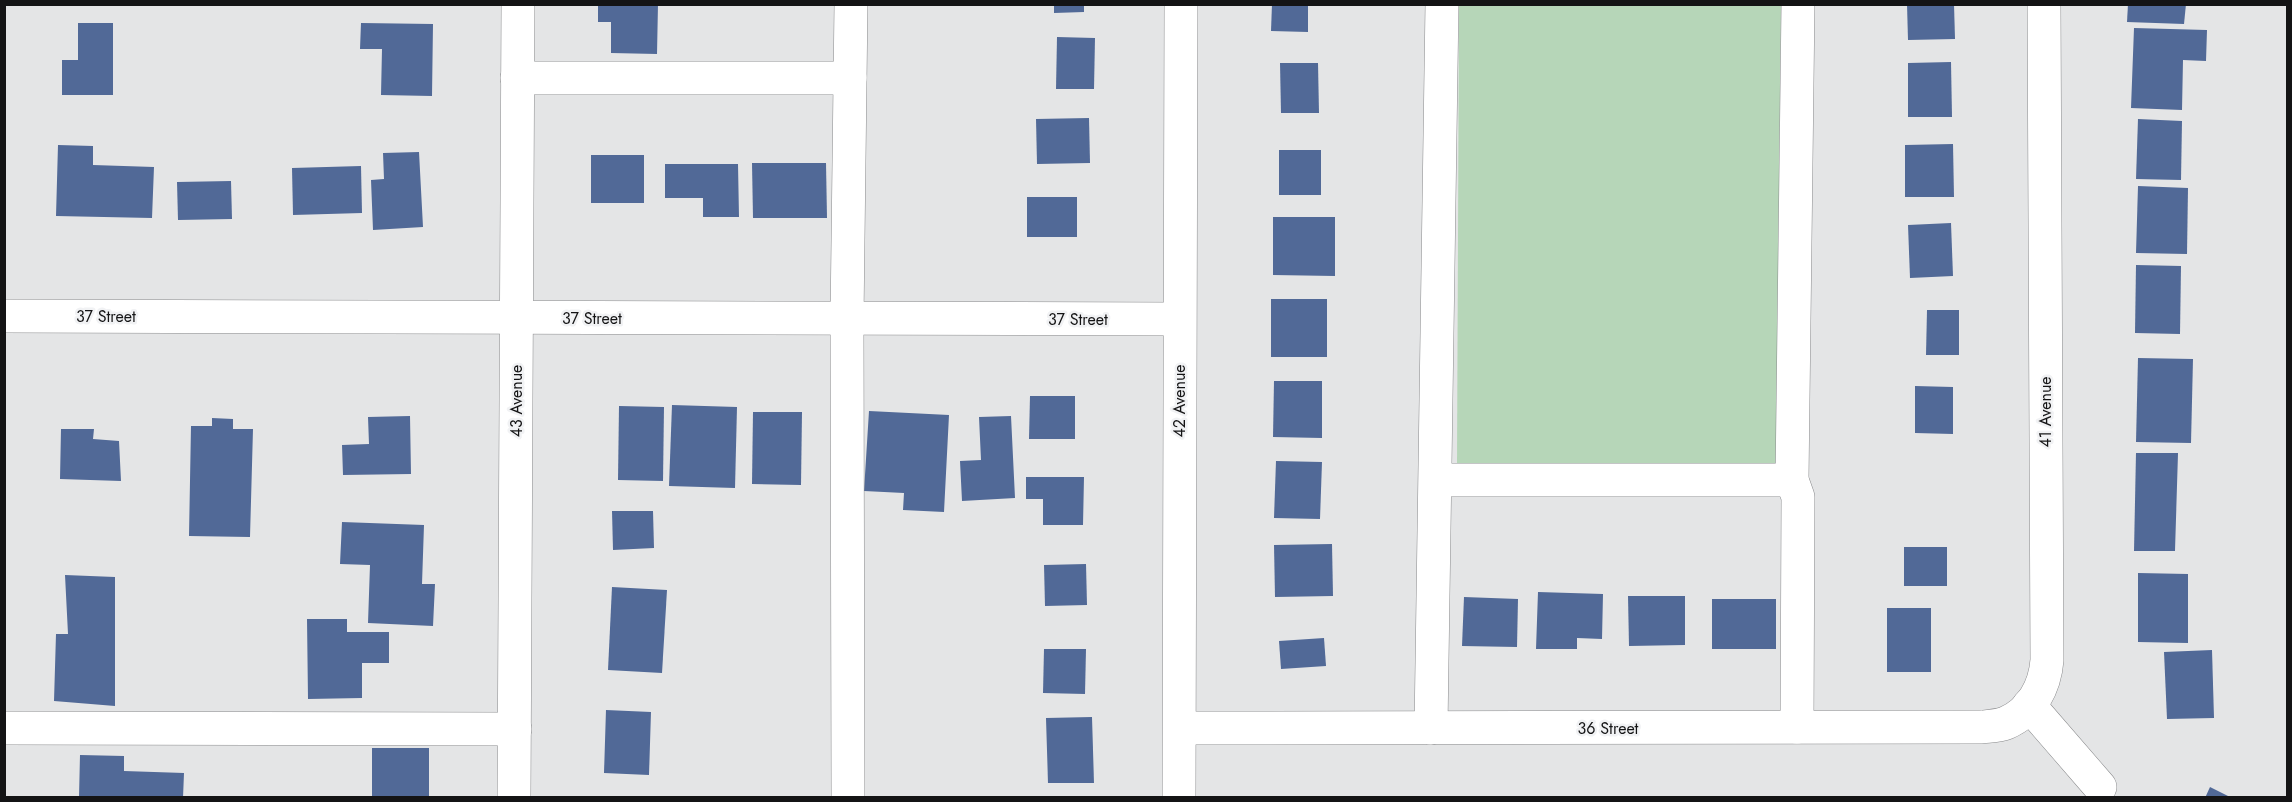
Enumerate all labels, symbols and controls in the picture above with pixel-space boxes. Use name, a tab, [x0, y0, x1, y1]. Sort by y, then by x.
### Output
street label: 37 Street	[76, 305, 136, 328]
street label: 37 Street	[562, 307, 622, 330]
street label: 37 Street	[1048, 308, 1108, 331]
street label: 42 Avenue	[1168, 364, 1191, 438]
street label: 43 Avenue	[505, 365, 528, 437]
street label: 41 Avenue	[2034, 376, 2057, 448]
street label: 36 Street	[1578, 717, 1639, 740]

